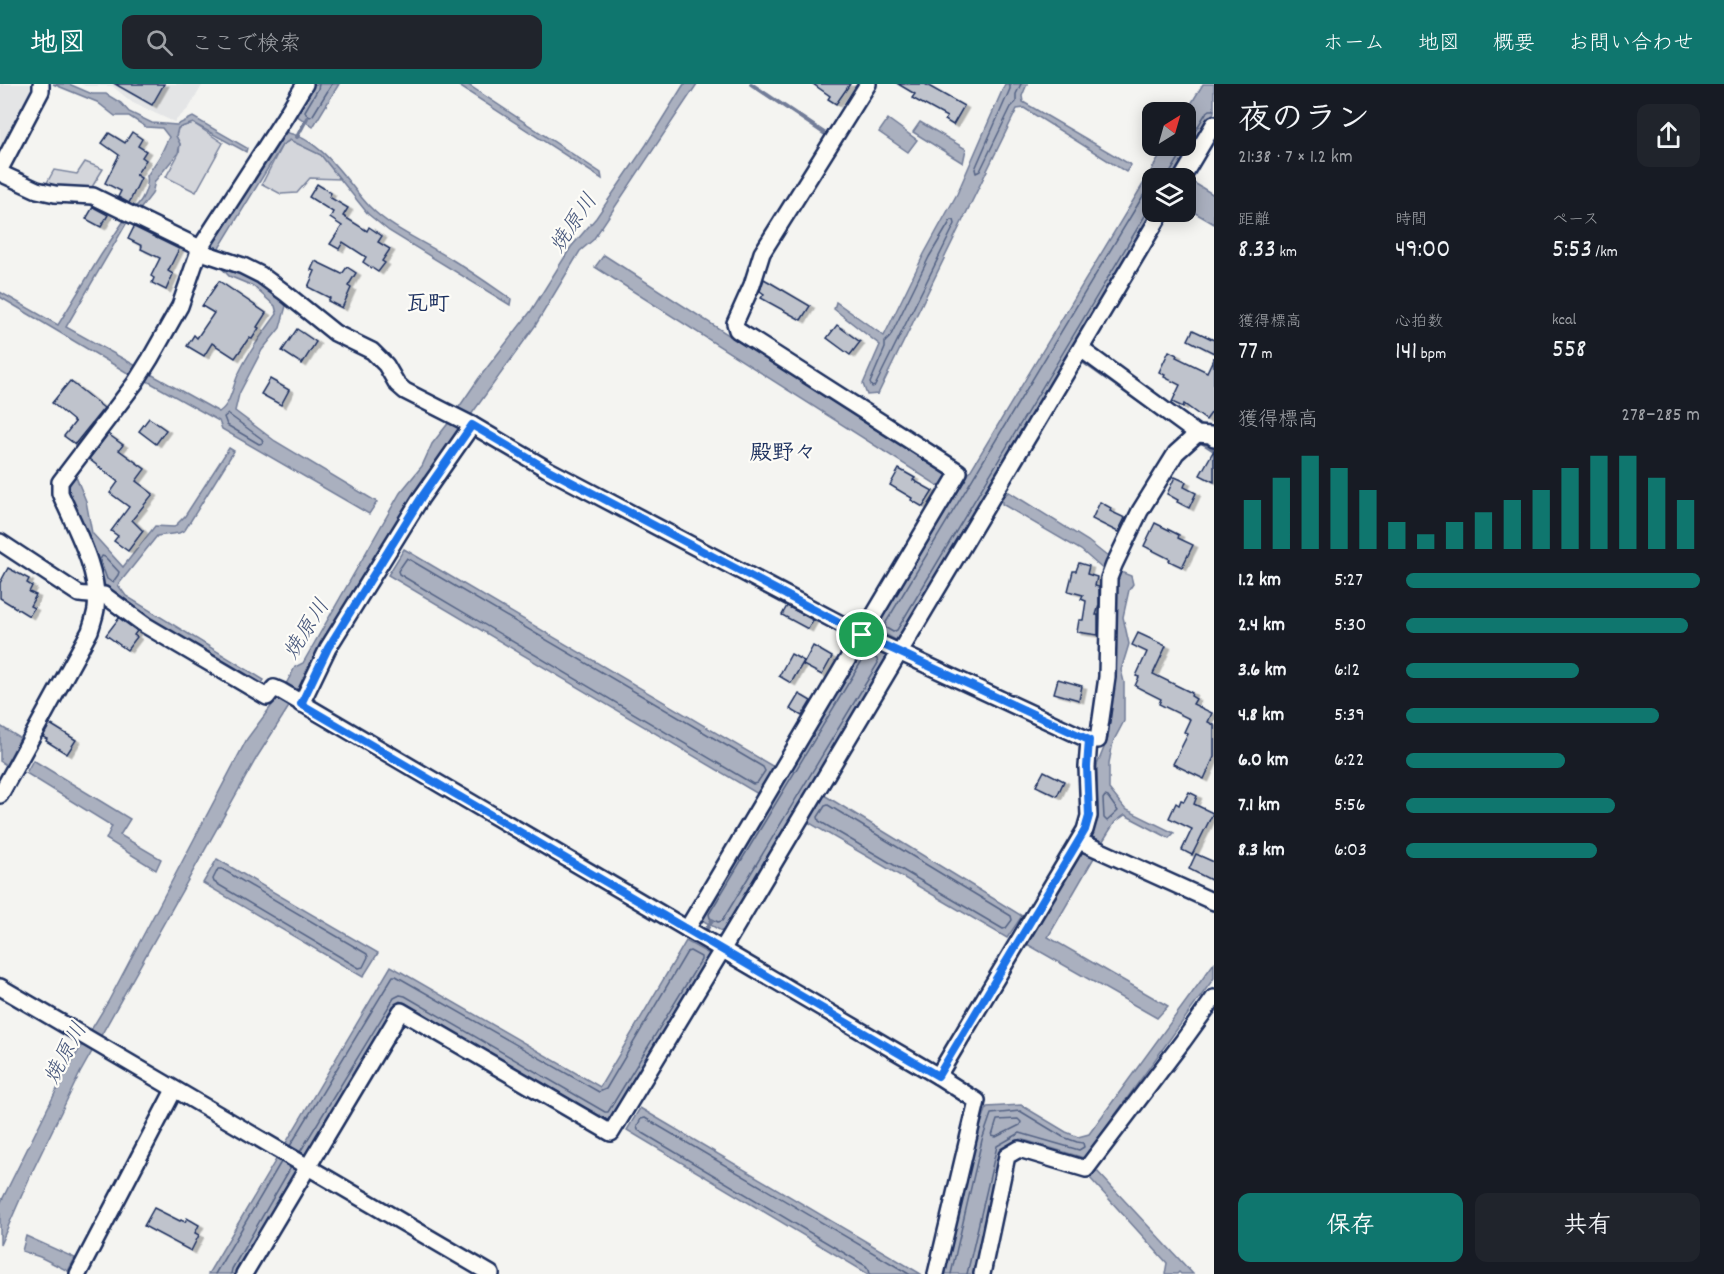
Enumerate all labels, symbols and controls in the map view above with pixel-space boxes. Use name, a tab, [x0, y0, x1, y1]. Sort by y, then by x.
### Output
search box	[122, 15, 542, 69]
text: 地図	[30, 26, 86, 66]
icon: search	[143, 26, 176, 59]
text: ここで検索	[191, 30, 301, 61]
text: ホーム	[1323, 30, 1385, 60]
text: 地図	[1418, 30, 1460, 60]
text: 概要	[1493, 30, 1535, 60]
text: お問い合わせ	[1568, 30, 1694, 60]
text: 夜のラン	[1238, 98, 1370, 145]
north arrow	[1142, 102, 1196, 156]
map controls	[1142, 102, 1196, 222]
button: share	[1637, 104, 1700, 167]
text: 21:38 · 7 × 1.2 km	[1238, 144, 1353, 172]
button: layers	[1142, 168, 1196, 222]
water label: 焼原川	[544, 188, 606, 260]
text: 距離	[1238, 209, 1270, 232]
text: 時間	[1395, 209, 1427, 232]
text: ペース	[1552, 209, 1599, 232]
text: 8.33	[1238, 232, 1276, 269]
text: 49:00	[1395, 232, 1450, 269]
text: 5:53	[1552, 232, 1592, 269]
text: km	[1276, 241, 1297, 264]
text: /km	[1592, 241, 1618, 264]
district label: 瓦町	[406, 290, 450, 321]
text: kcal	[1552, 309, 1576, 332]
text: 獲得標高	[1238, 311, 1302, 334]
text: 心拍数	[1395, 311, 1443, 334]
text: 558	[1552, 332, 1587, 369]
text: 77	[1238, 334, 1258, 371]
text: 141	[1395, 334, 1417, 371]
text: m	[1258, 343, 1273, 366]
text: bpm	[1417, 343, 1446, 366]
text: 278–285 m	[1621, 402, 1700, 430]
text: 獲得標高	[1238, 407, 1318, 435]
district label: 殿野々	[750, 439, 816, 470]
text: 1.2 km	[1238, 567, 1281, 595]
text: 5:27	[1334, 567, 1363, 595]
water label: 焼原川	[277, 594, 339, 666]
pin	[836, 609, 887, 660]
text: 2.4 km	[1238, 612, 1285, 640]
text: 5:30	[1334, 612, 1366, 640]
icon: arrive	[845, 618, 878, 651]
text: 3.6 km	[1238, 657, 1287, 685]
text: 6:12	[1334, 657, 1360, 685]
text: 4.8 km	[1238, 702, 1284, 730]
text: 5:39	[1334, 702, 1365, 730]
text: 6.0 km	[1238, 747, 1289, 775]
text: 6:22	[1334, 747, 1365, 775]
text: 7.1 km	[1238, 792, 1280, 820]
text: 5:56	[1334, 792, 1366, 820]
text: 8.3 km	[1238, 837, 1285, 865]
text: 6:03	[1334, 837, 1367, 865]
water label: 焼原川	[38, 1018, 96, 1090]
button: 保存	[1238, 1193, 1463, 1262]
button: 共有	[1475, 1193, 1700, 1262]

